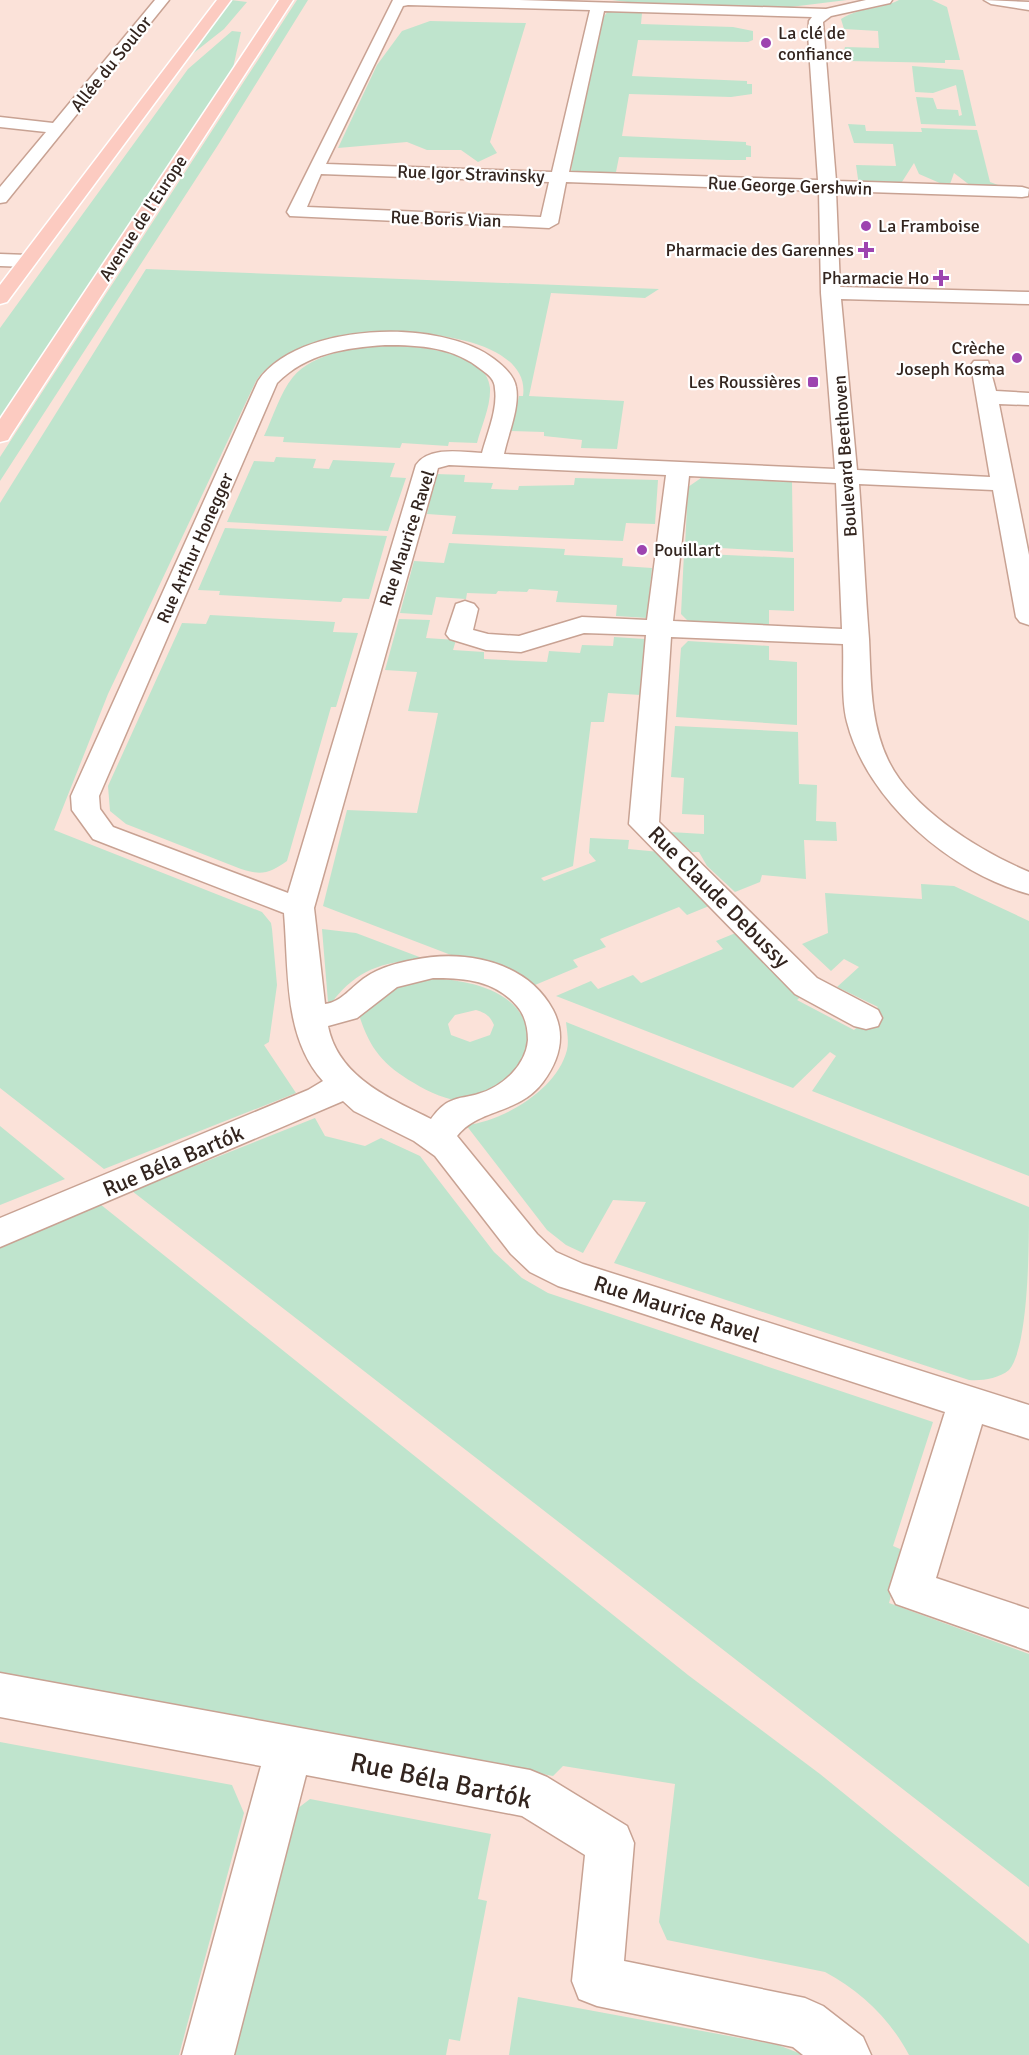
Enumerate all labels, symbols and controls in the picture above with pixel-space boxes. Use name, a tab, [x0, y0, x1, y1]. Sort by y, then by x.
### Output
street label: Allée du Soulor	[66, 11, 156, 116]
place label: La clé de confiance	[778, 22, 852, 65]
marker: La clé de confiance	[759, 36, 773, 50]
street label: Avenue de l'Europe	[94, 151, 192, 285]
street label: Rue Igor Stravinsky	[397, 160, 546, 188]
street label: Rue George Gershwin	[707, 172, 873, 200]
street label: Rue Boris Vian	[390, 206, 502, 232]
place label: La Framboise	[878, 215, 980, 237]
marker: La Framboise	[859, 219, 873, 233]
place label: Pharmacie des Garennes	[665, 239, 854, 261]
marker: Pharmacie des Garennes	[859, 243, 873, 257]
place label: Pharmacie Ho	[822, 267, 929, 289]
marker: Pharmacie Ho	[934, 271, 948, 285]
place label: Crèche Joseph Kosma	[896, 337, 1005, 380]
marker: Crèche Joseph Kosma	[1010, 351, 1024, 365]
place label: Les Roussières	[689, 371, 801, 393]
street label: Boulevard Beethoven	[828, 374, 862, 538]
marker: Les Roussières	[806, 375, 820, 389]
street label: Rue Maurice Ravel	[375, 467, 439, 609]
street label: Rue Arthur Honegger	[152, 469, 238, 627]
place label: Pouillart	[654, 539, 721, 561]
marker: Pouillart	[635, 543, 649, 557]
street label: Rue Claude Debussy	[642, 820, 796, 974]
street label: Rue Béla Bartók	[99, 1119, 247, 1203]
street label: Rue Maurice Ravel	[591, 1269, 763, 1349]
street label: Rue Béla Bartók	[347, 1746, 535, 1816]

